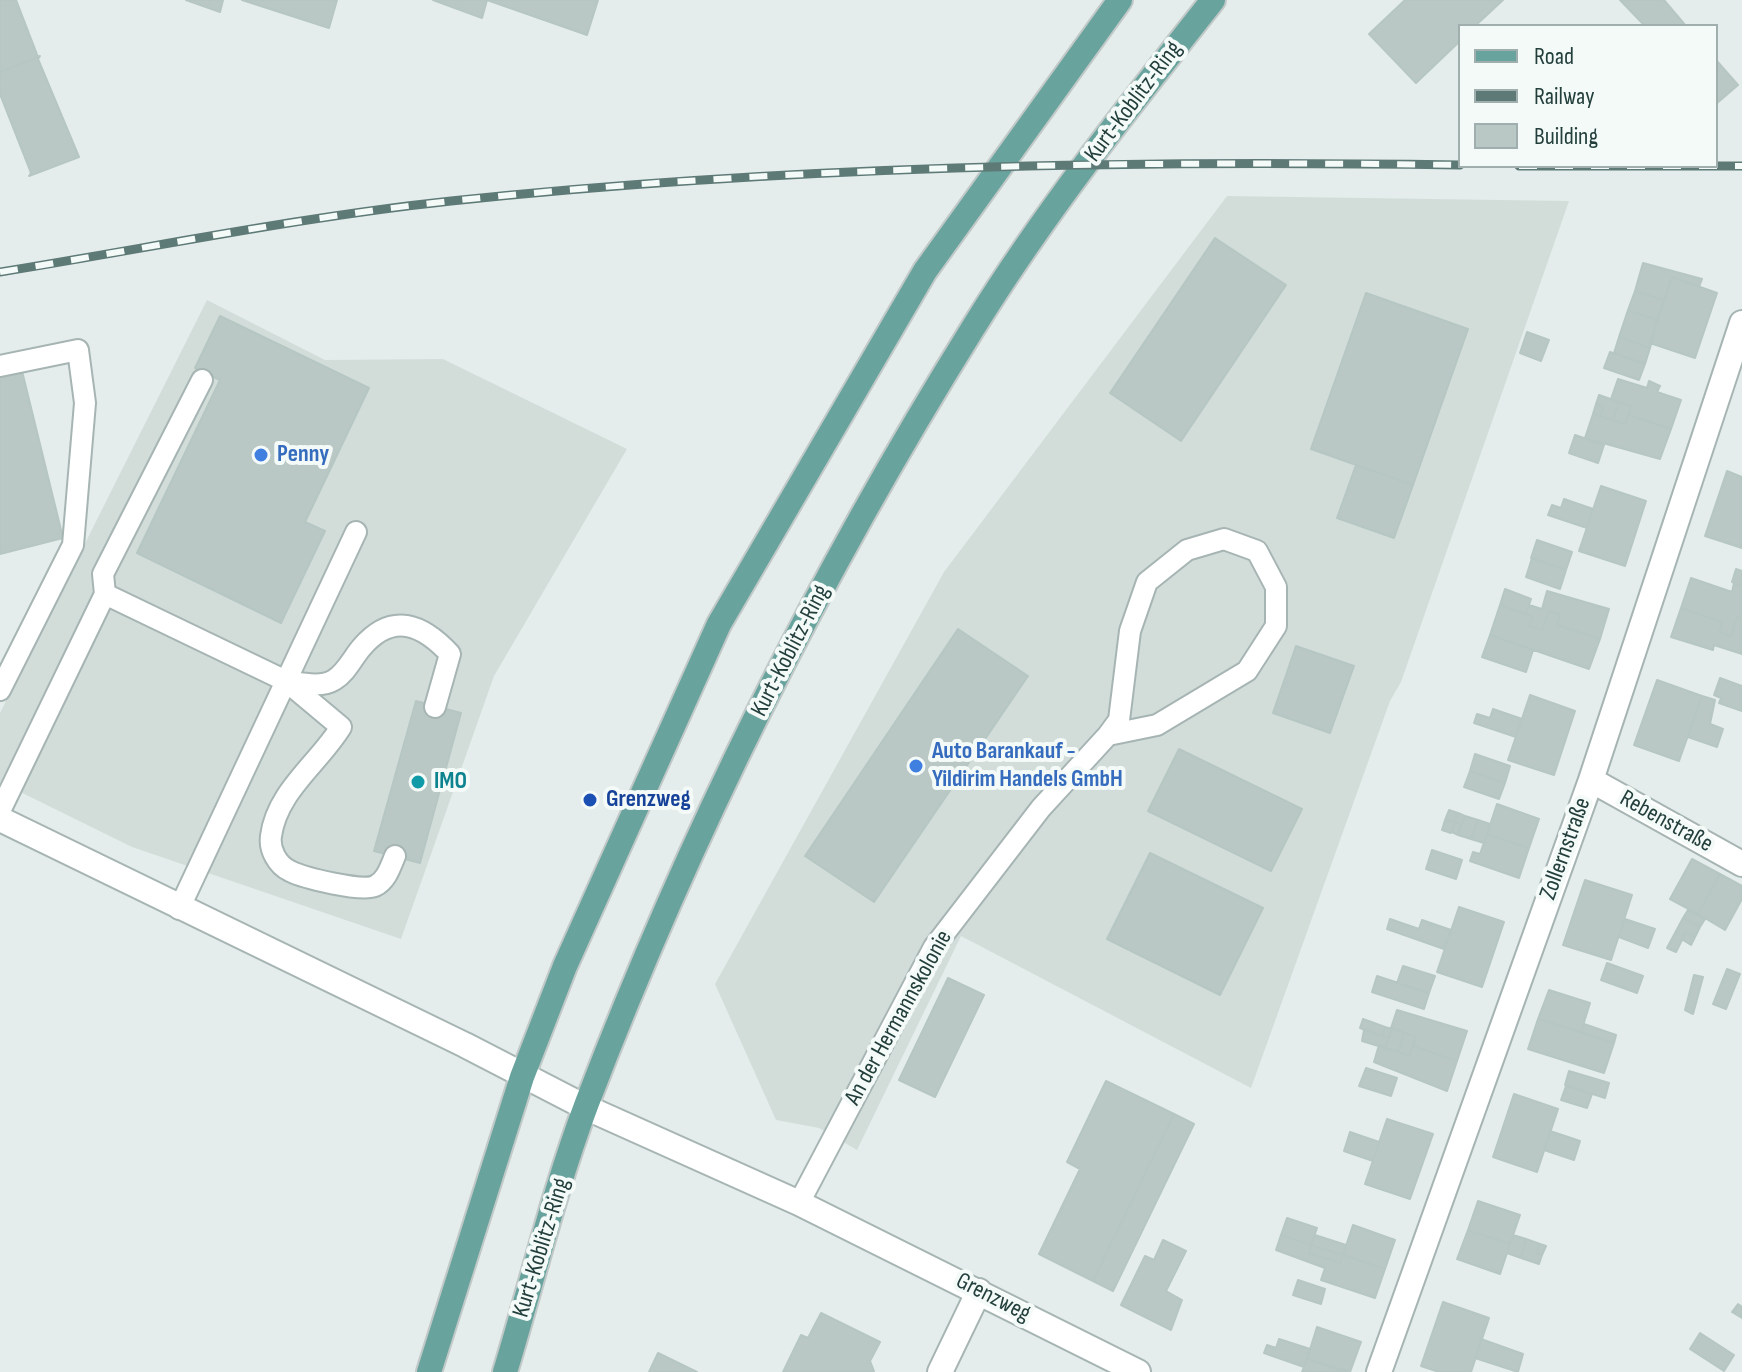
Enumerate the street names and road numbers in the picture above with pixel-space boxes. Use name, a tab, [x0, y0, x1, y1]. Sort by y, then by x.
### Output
street label: Kurt-Koblitz-Ring	[1079, 36, 1189, 168]
street label: Kurt-Koblitz-Ring	[745, 580, 837, 722]
street label: Rebenstraße	[1615, 785, 1717, 859]
street label: Zollernstraße	[1534, 794, 1598, 904]
street label: An der Hermannskolonie	[839, 926, 959, 1110]
street label: Kurt-Koblitz-Ring	[507, 1175, 577, 1321]
street label: Grenzweg	[951, 1267, 1035, 1329]

